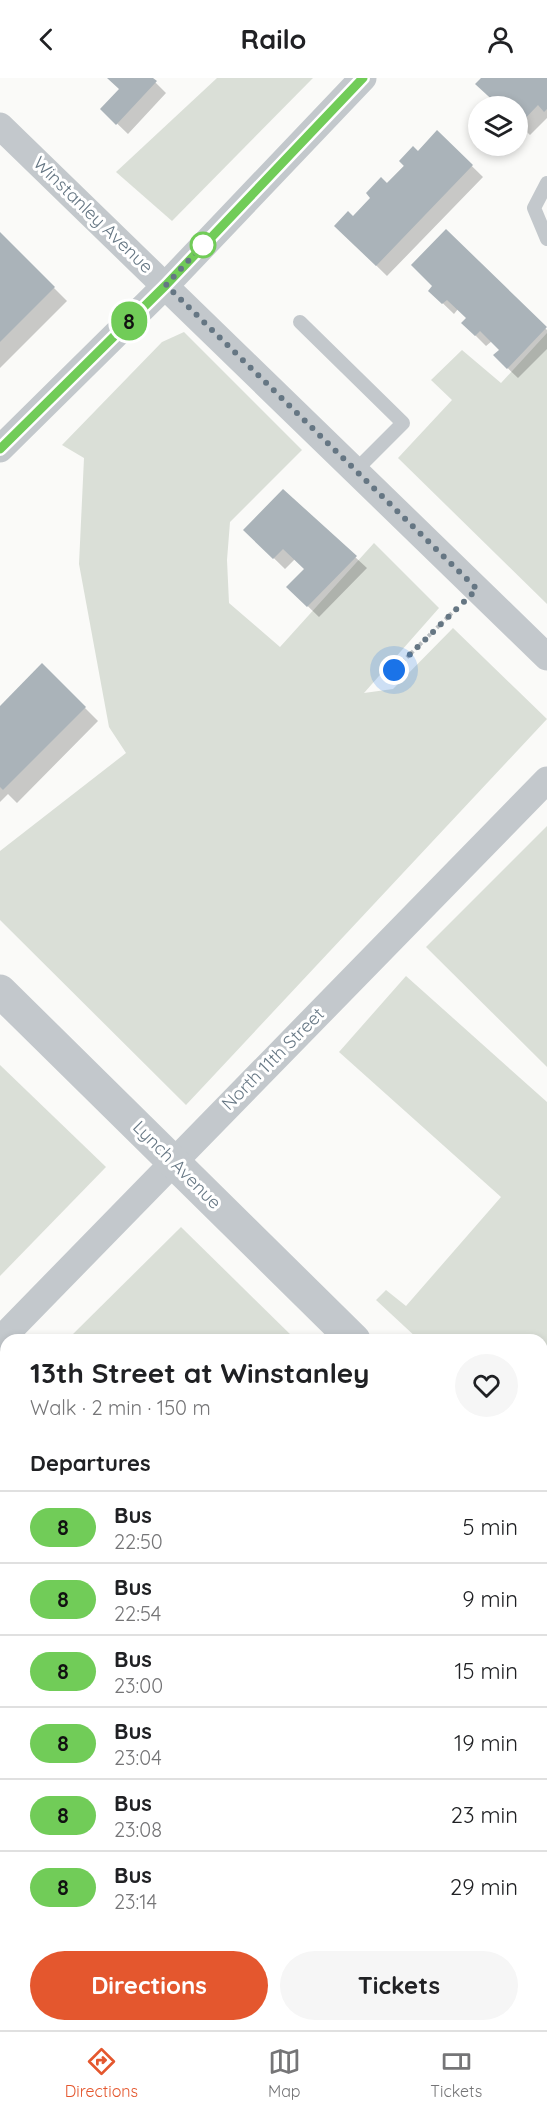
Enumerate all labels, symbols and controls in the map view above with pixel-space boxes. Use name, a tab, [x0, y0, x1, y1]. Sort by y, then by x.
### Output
text: Railo	[241, 22, 306, 56]
icon: back	[30, 23, 63, 56]
icon: person	[484, 23, 517, 56]
map controls	[468, 96, 528, 156]
button: layers	[468, 96, 528, 156]
street label: Winstanley Avenue	[28, 151, 158, 278]
unlabelled marker	[190, 232, 216, 258]
line badge: 8	[110, 302, 148, 340]
text: 8	[123, 308, 135, 334]
your location	[379, 655, 409, 685]
street label: North 11th Street	[216, 1002, 329, 1115]
street label: Lynch Avenue	[128, 1116, 226, 1214]
button: heart	[455, 1354, 518, 1417]
text: 13th Street at Winstanley	[30, 1355, 370, 1390]
text: Walk · 2 min · 150 m	[30, 1395, 211, 1420]
text: Departures	[30, 1449, 151, 1477]
text: Bus	[114, 1501, 152, 1529]
text: 5 min	[463, 1513, 518, 1541]
text: 8	[57, 1514, 69, 1540]
text: 22:50	[114, 1529, 163, 1554]
text: Bus	[114, 1573, 152, 1601]
text: 9 min	[462, 1585, 518, 1613]
text: 8	[57, 1586, 69, 1612]
text: 22:54	[114, 1601, 161, 1626]
text: Bus	[114, 1645, 152, 1673]
text: 15 min	[454, 1657, 518, 1685]
text: 8	[57, 1658, 69, 1684]
text: 23:00	[114, 1673, 163, 1698]
text: Bus	[114, 1717, 152, 1745]
text: 19 min	[454, 1729, 518, 1757]
text: 8	[57, 1730, 69, 1756]
text: 23:04	[114, 1745, 162, 1770]
text: Bus	[114, 1789, 152, 1817]
text: 23 min	[451, 1801, 518, 1829]
text: 8	[57, 1802, 69, 1828]
text: 23:08	[114, 1817, 162, 1842]
text: Bus	[114, 1861, 152, 1889]
text: 29 min	[450, 1873, 518, 1901]
text: 8	[57, 1874, 69, 1900]
text: 23:14	[114, 1889, 157, 1914]
button: Directions	[30, 1951, 268, 2020]
button: Tickets	[280, 1951, 518, 2020]
tab: Directions	[65, 2045, 138, 2101]
tab: Map	[268, 2045, 301, 2101]
tab: Tickets	[430, 2045, 482, 2101]

